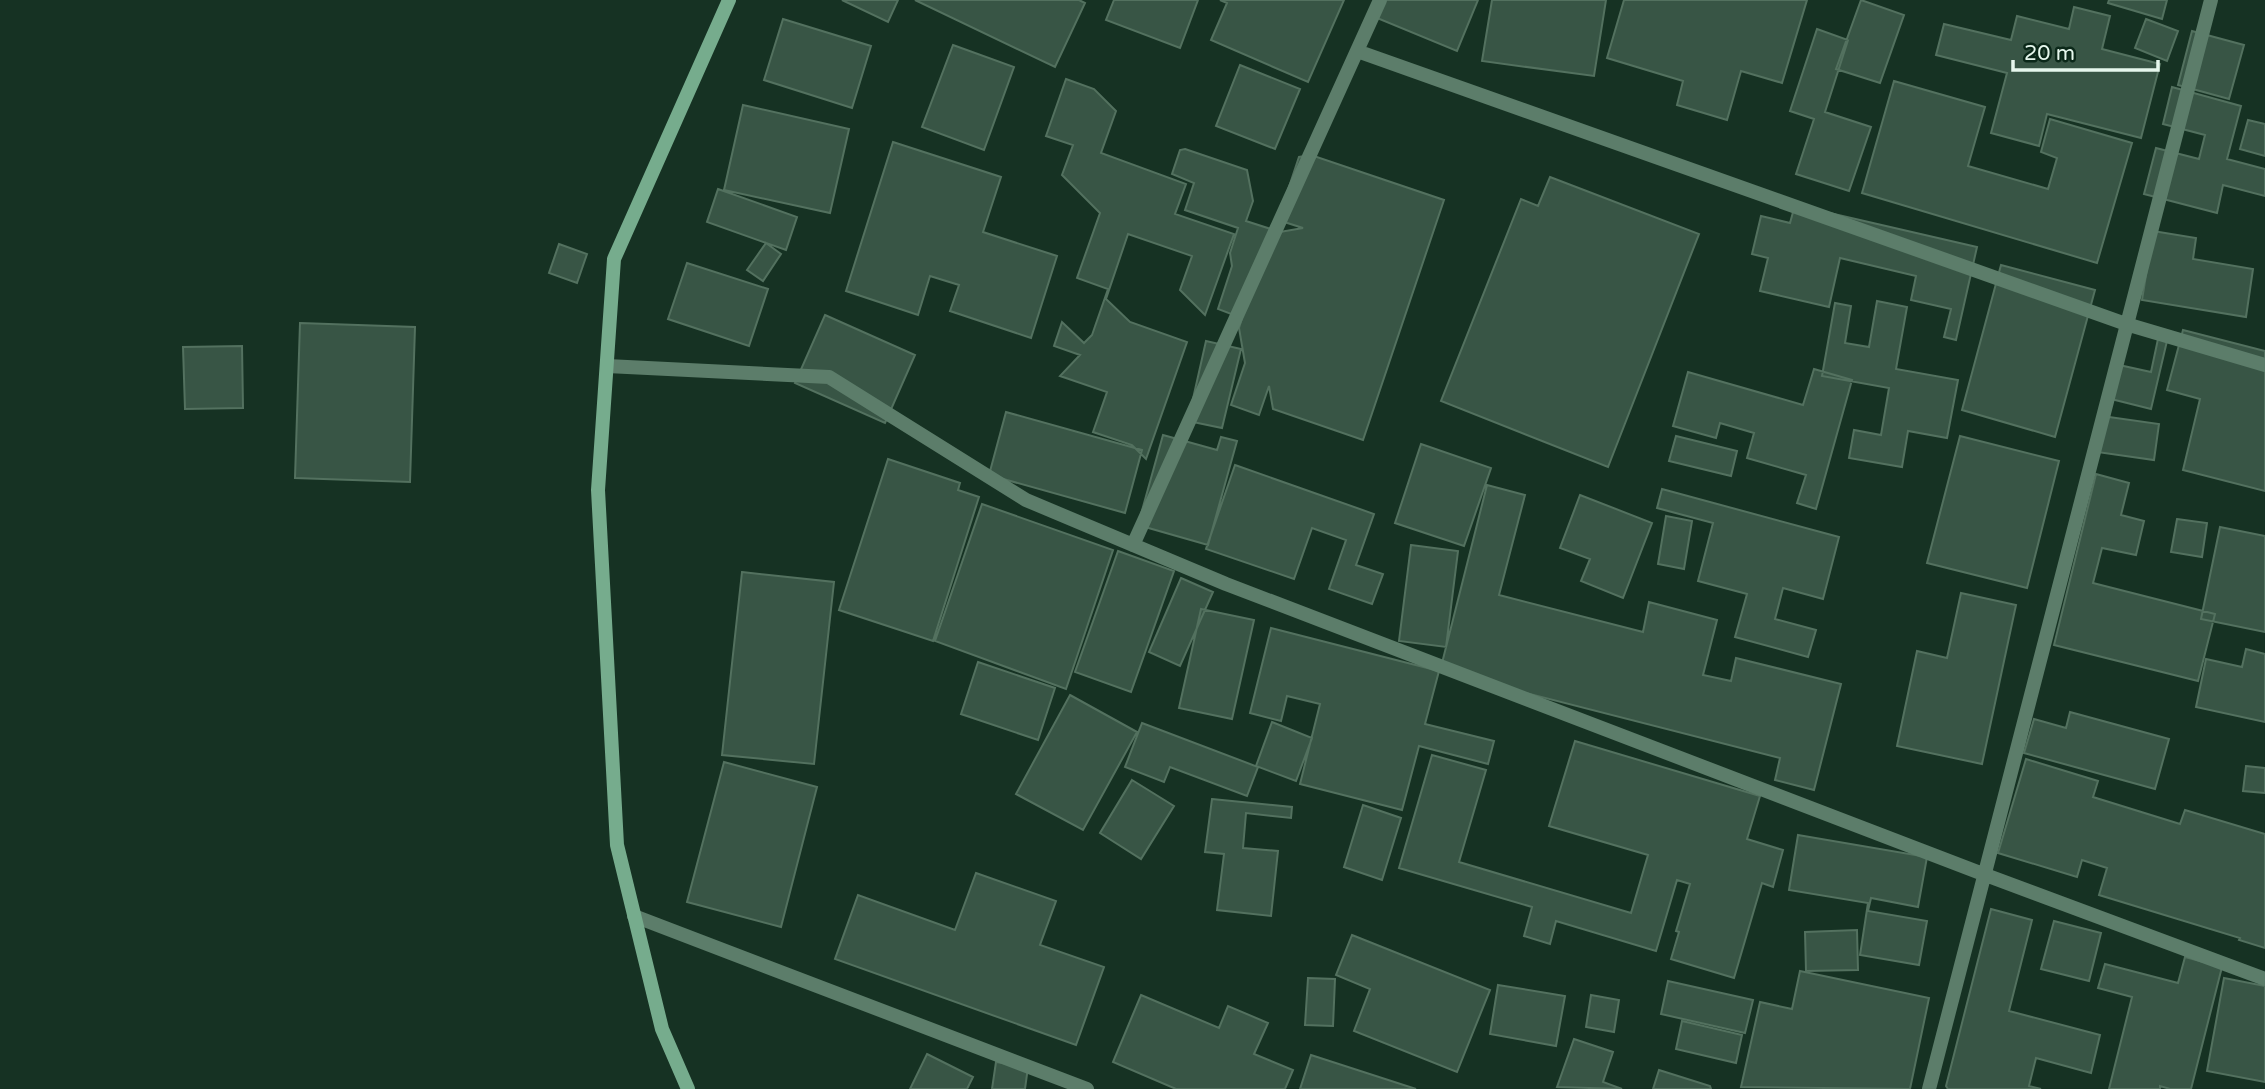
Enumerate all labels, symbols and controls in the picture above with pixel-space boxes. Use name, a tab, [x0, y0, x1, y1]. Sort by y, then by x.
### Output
scale bar	[2013, 28, 2158, 72]
text: 20 m	[2024, 41, 2075, 66]

